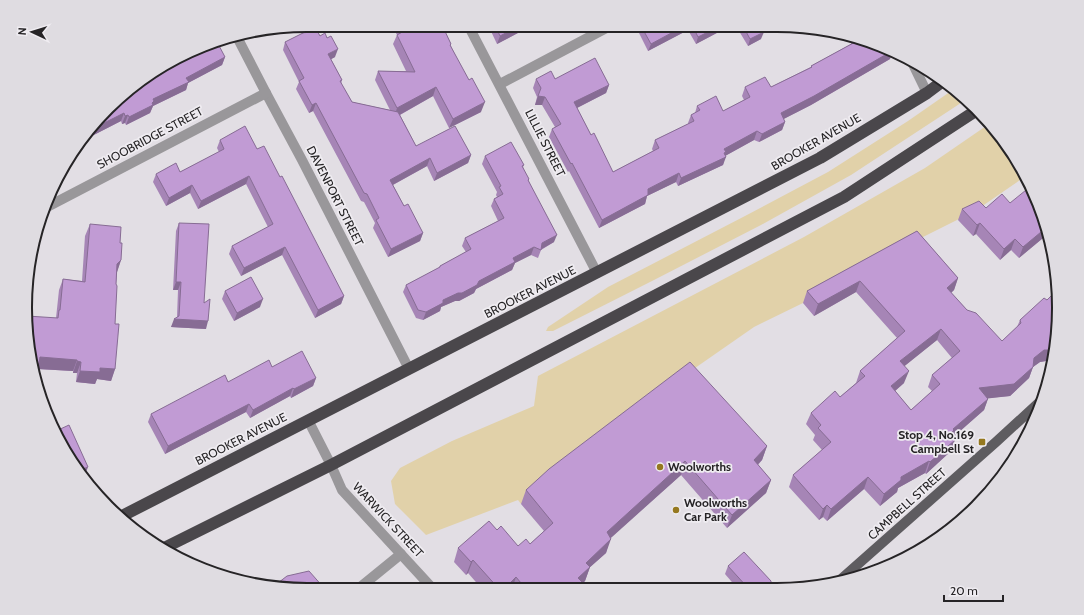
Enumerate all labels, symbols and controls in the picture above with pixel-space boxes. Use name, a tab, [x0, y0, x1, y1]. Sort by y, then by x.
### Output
north arrow	[12, 12, 52, 52]
text: N	[15, 27, 29, 36]
street label: SHOOBRIDGE STREET	[94, 103, 206, 172]
street label: LILLIE STREET	[522, 106, 569, 180]
street label: BROOKER AVENUE	[768, 110, 863, 173]
street label: DAVENPORT STREET	[304, 143, 367, 249]
street label: BROOKER AVENUE	[481, 262, 578, 321]
street label: BROOKER AVENUE	[192, 409, 289, 468]
place label: Stop 4, No.169 Campbell St	[898, 427, 974, 456]
marker: Stop 4, No.169 Campbell St	[977, 437, 987, 447]
place label: Woolworths	[668, 459, 731, 474]
marker: Woolworths	[655, 462, 665, 472]
street label: CAMPBELL STREET	[864, 464, 949, 543]
street label: WARWICK STREET	[350, 479, 427, 561]
place label: Woolworths Car Park	[684, 495, 747, 524]
marker: Woolworths Car Park	[671, 505, 681, 515]
scale bar	[944, 577, 1003, 603]
text: 20 m	[950, 583, 978, 598]

